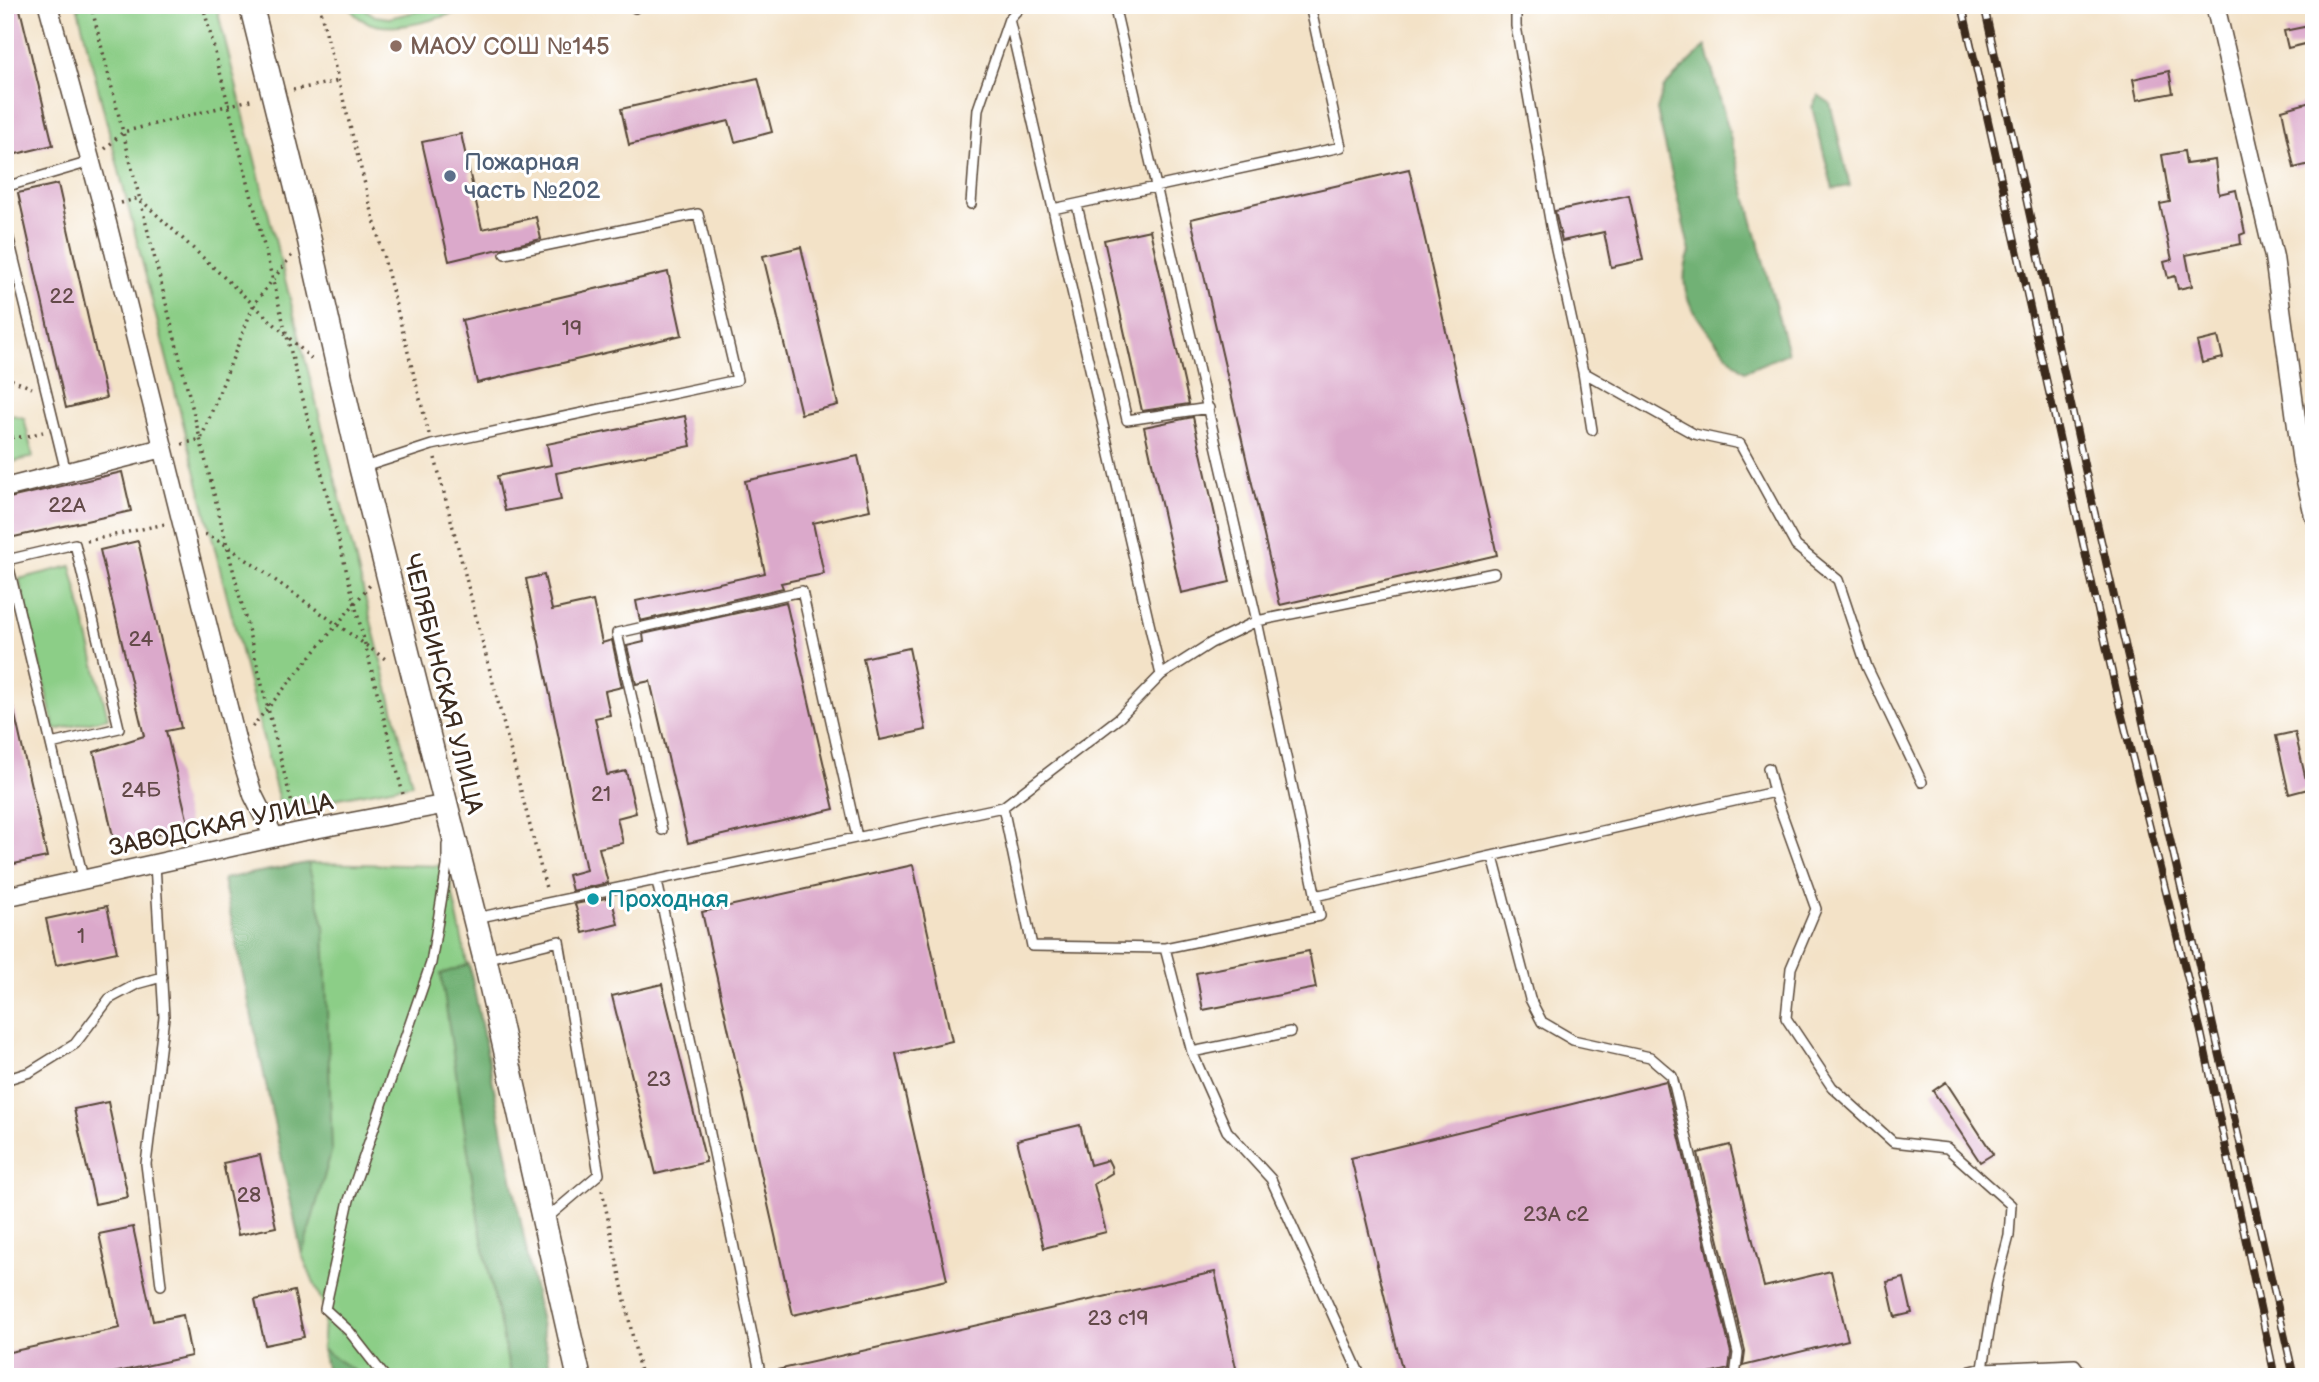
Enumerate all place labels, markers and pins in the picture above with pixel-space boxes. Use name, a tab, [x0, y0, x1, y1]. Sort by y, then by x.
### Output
place label: МАОУ СОШ №145	[410, 32, 610, 61]
marker: МАОУ СОШ №145	[388, 38, 404, 54]
place label: Пожарная часть №202	[464, 148, 600, 205]
marker: Пожарная часть №202	[442, 168, 458, 184]
place label: Проходная	[607, 885, 729, 914]
marker: Проходная	[585, 891, 601, 907]

